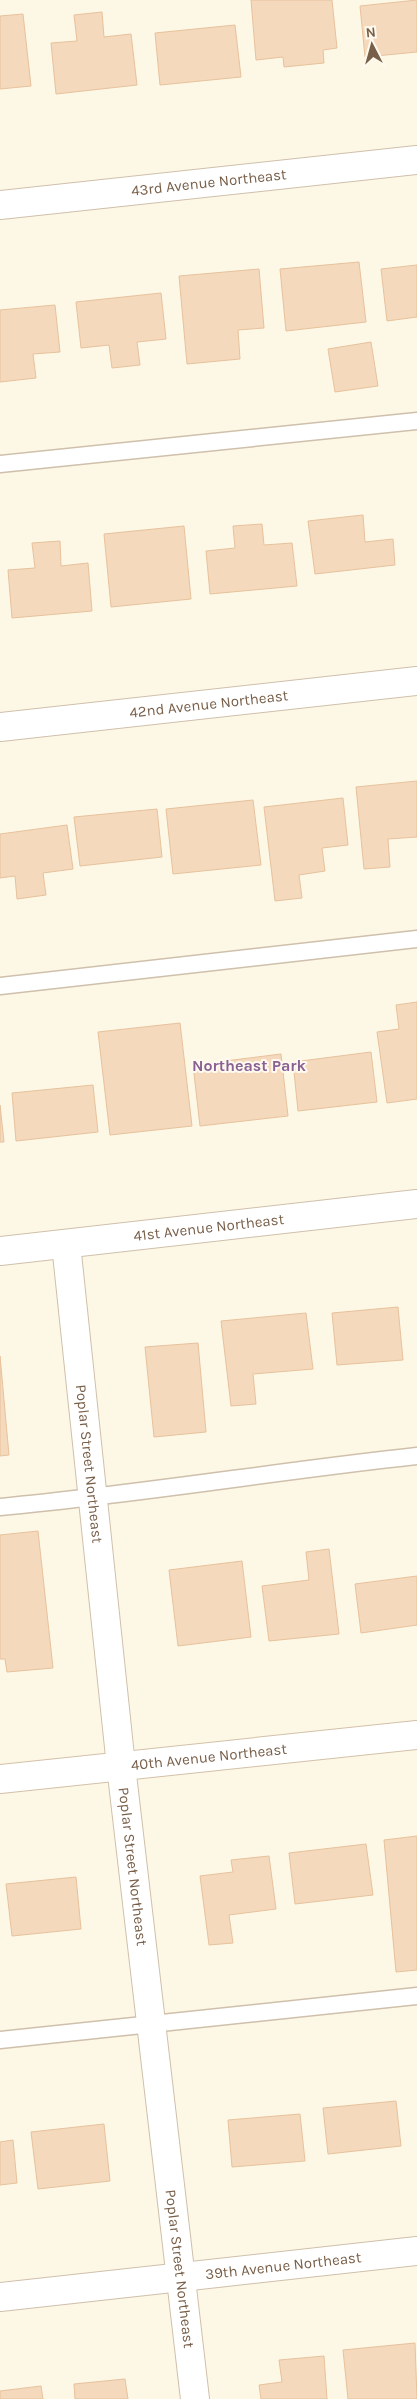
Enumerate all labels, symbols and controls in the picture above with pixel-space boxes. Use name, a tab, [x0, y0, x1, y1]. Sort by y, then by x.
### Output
north arrow	[347, 20, 397, 70]
text: N	[365, 24, 377, 42]
street label: 43rd Avenue Northeast	[130, 165, 288, 200]
street label: 42nd Avenue Northeast	[128, 686, 289, 722]
district label: Northeast Park	[192, 1056, 307, 1075]
street label: 41st Avenue Northeast	[132, 1210, 285, 1245]
street label: Poplar Street Northeast	[72, 1383, 107, 1544]
street label: 40th Avenue Northeast	[130, 1740, 288, 1774]
street label: Poplar Street Northeast	[115, 1786, 151, 1947]
street label: Poplar Street Northeast	[162, 2188, 198, 2349]
street label: 39th Avenue Northeast	[204, 2248, 363, 2283]

